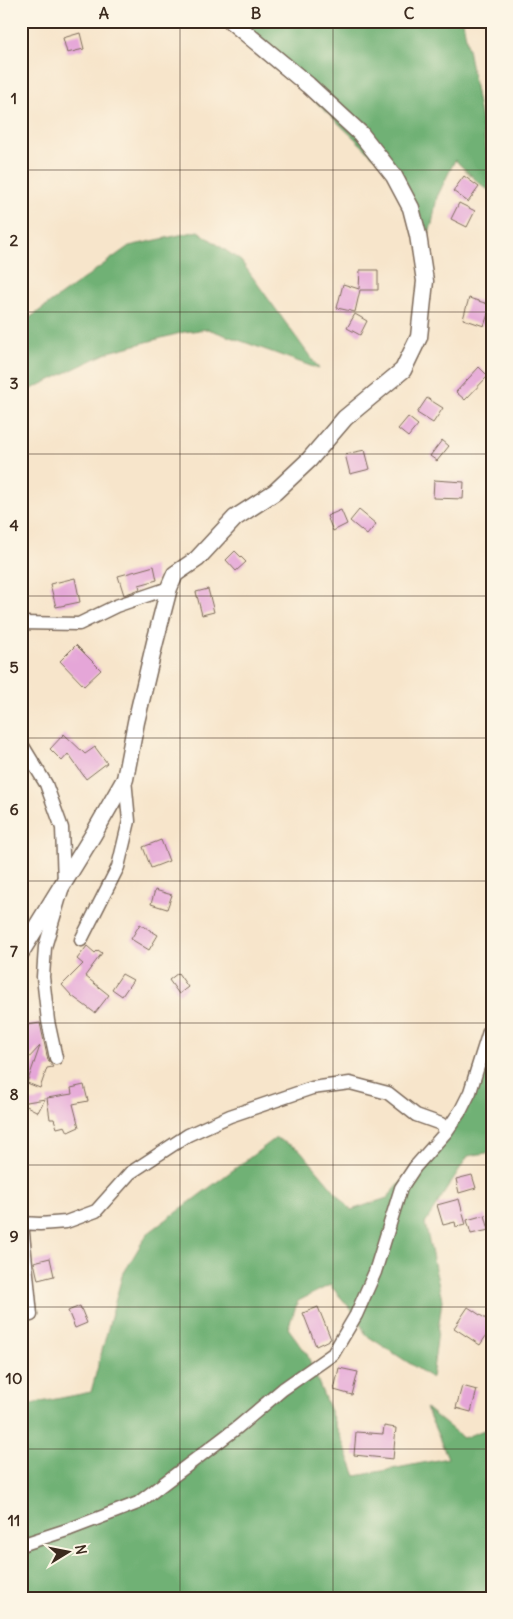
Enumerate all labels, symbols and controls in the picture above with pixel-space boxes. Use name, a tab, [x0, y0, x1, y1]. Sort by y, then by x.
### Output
text: A	[99, 3, 109, 23]
text: B	[251, 3, 262, 23]
text: C	[404, 3, 415, 23]
text: 1	[11, 88, 17, 108]
text: 2	[10, 230, 19, 250]
text: 3	[9, 373, 19, 393]
text: 4	[9, 515, 19, 535]
text: 5	[9, 657, 19, 677]
text: 6	[9, 799, 19, 819]
text: 7	[10, 941, 18, 961]
text: 8	[9, 1084, 19, 1104]
text: 9	[9, 1226, 19, 1246]
text: 10	[6, 1368, 22, 1388]
text: 11	[8, 1510, 20, 1530]
north arrow	[42, 1526, 92, 1576]
text: N	[71, 1543, 91, 1556]

